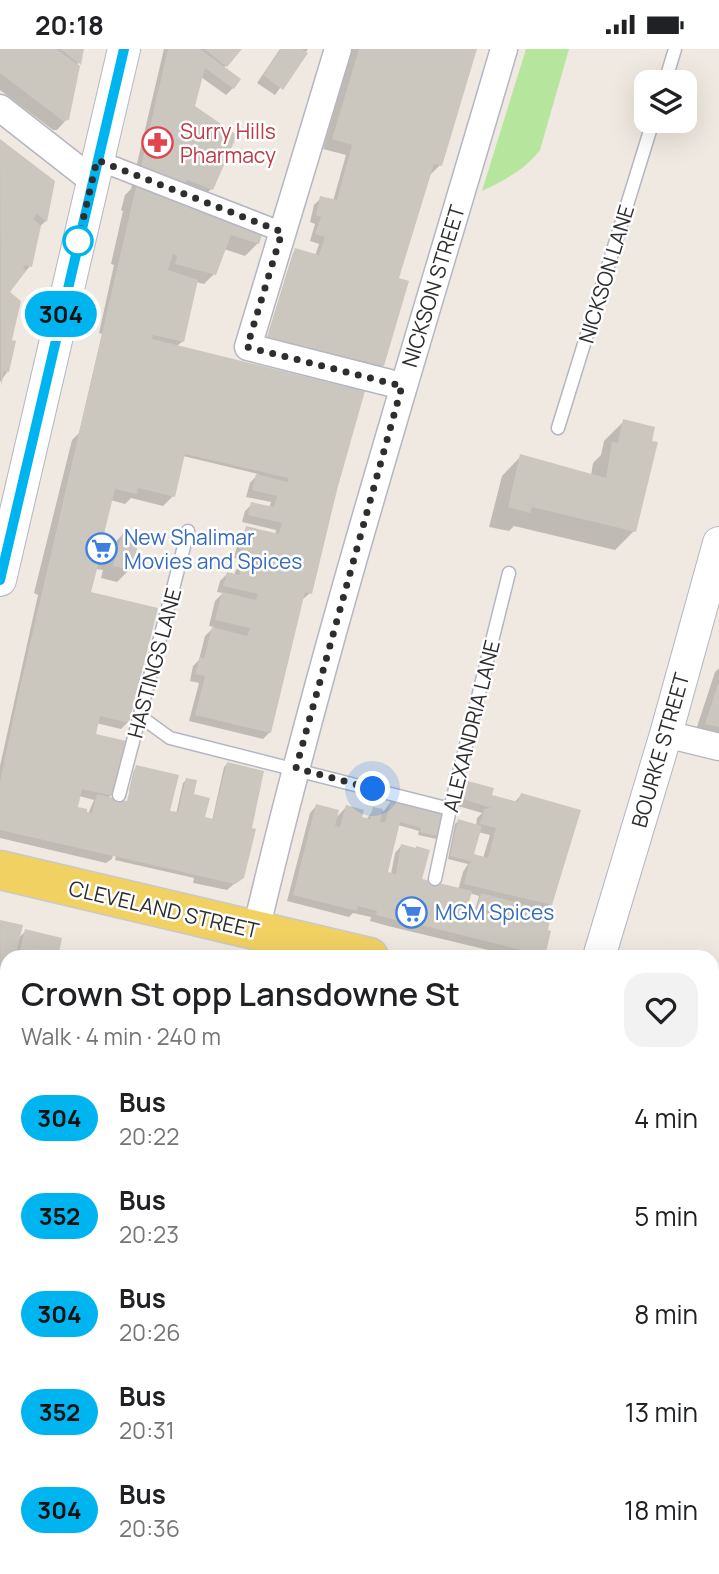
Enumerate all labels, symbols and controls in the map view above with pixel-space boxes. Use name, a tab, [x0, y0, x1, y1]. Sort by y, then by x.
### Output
text: 20:18	[35, 7, 104, 43]
map controls	[634, 70, 697, 133]
button: layers	[634, 70, 697, 133]
place label: Surry Hills Pharmacy	[180, 117, 276, 169]
pharmacy icon: Surry Hills Pharmacy	[140, 126, 174, 160]
street label: NICKSON STREET	[395, 201, 471, 370]
street label: NICKSON LANE	[572, 201, 640, 347]
unlabelled marker	[63, 226, 93, 256]
line badge: 304	[21, 291, 101, 337]
text: 304	[39, 297, 83, 330]
place label: New Shalimar Movies and Spices	[124, 523, 302, 575]
supermarket icon: New Shalimar Movies and Spices	[84, 532, 118, 566]
street label: HASTINGS LANE	[121, 585, 187, 741]
street label: ALEXANDRIA LANE	[436, 637, 506, 815]
street label: BOURKE STREET	[625, 669, 696, 831]
your location	[355, 771, 390, 806]
street label: CLEVELAND STREET	[66, 874, 262, 945]
supermarket icon: MGM Spices	[395, 895, 429, 929]
place label: MGM Spices	[435, 898, 554, 926]
text: Crown St opp Lansdowne St	[21, 971, 460, 1016]
button: heart	[624, 973, 698, 1047]
text: Walk · 4 min · 240 m	[21, 1020, 221, 1052]
text: Bus	[119, 1084, 166, 1120]
text: 4 min	[634, 1100, 698, 1136]
text: 304	[37, 1101, 82, 1134]
text: 20:22	[119, 1120, 179, 1152]
text: Bus	[119, 1182, 166, 1218]
text: 5 min	[634, 1198, 698, 1234]
text: 352	[39, 1199, 80, 1232]
text: 20:23	[119, 1218, 179, 1250]
text: Bus	[119, 1280, 166, 1316]
text: 8 min	[634, 1296, 698, 1332]
text: 304	[37, 1297, 82, 1330]
text: 20:26	[119, 1316, 180, 1348]
text: Bus	[119, 1378, 166, 1414]
text: 13 min	[625, 1394, 698, 1430]
text: 352	[39, 1395, 80, 1428]
text: 20:31	[119, 1414, 175, 1446]
text: Bus	[119, 1476, 166, 1512]
text: 18 min	[624, 1492, 698, 1528]
text: 304	[37, 1493, 82, 1526]
text: 20:36	[119, 1512, 180, 1544]

